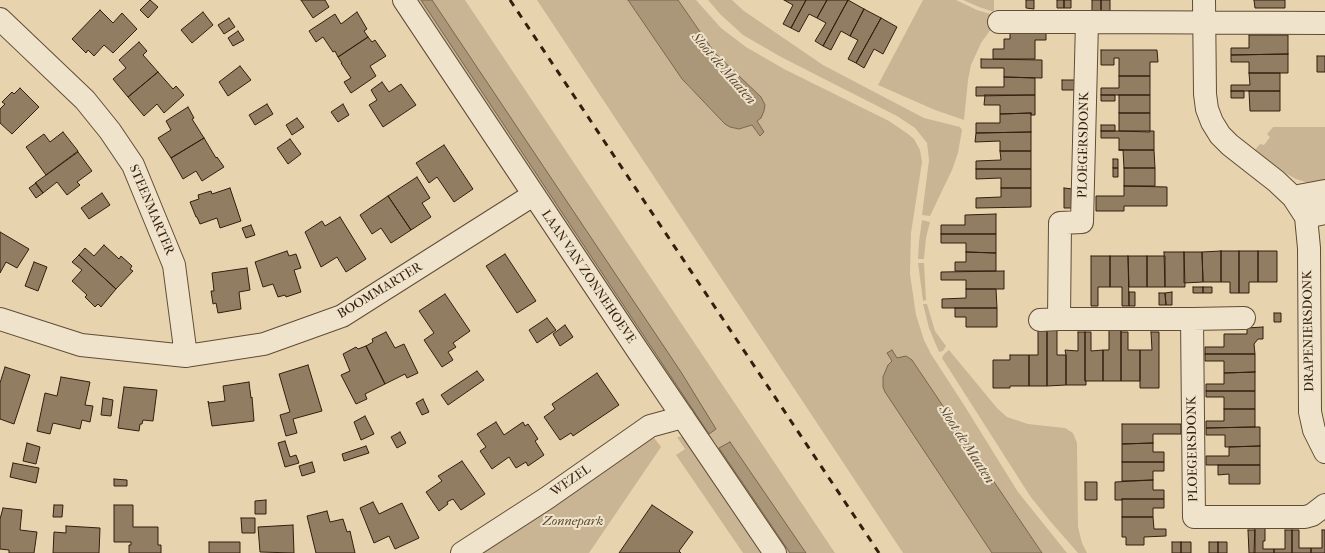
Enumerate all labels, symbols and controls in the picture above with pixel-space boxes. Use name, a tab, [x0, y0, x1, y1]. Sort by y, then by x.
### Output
water label: Sloot de Maaten	[687, 30, 759, 108]
street label: PLOEGERSDONK	[1075, 92, 1093, 198]
street label: STEENMARTER	[125, 162, 177, 258]
street label: LAAN VAN ZONNEHOEVE	[537, 207, 639, 347]
street label: BOOMMARTER	[335, 260, 425, 322]
street label: DRAPENIERSDONK	[1300, 270, 1318, 392]
street label: PLOEGERSDONK	[1184, 396, 1202, 502]
water label: Sloot de Maaten	[934, 403, 998, 487]
street label: WEZEL	[548, 462, 594, 500]
park label: Zonnepark	[543, 514, 603, 530]

